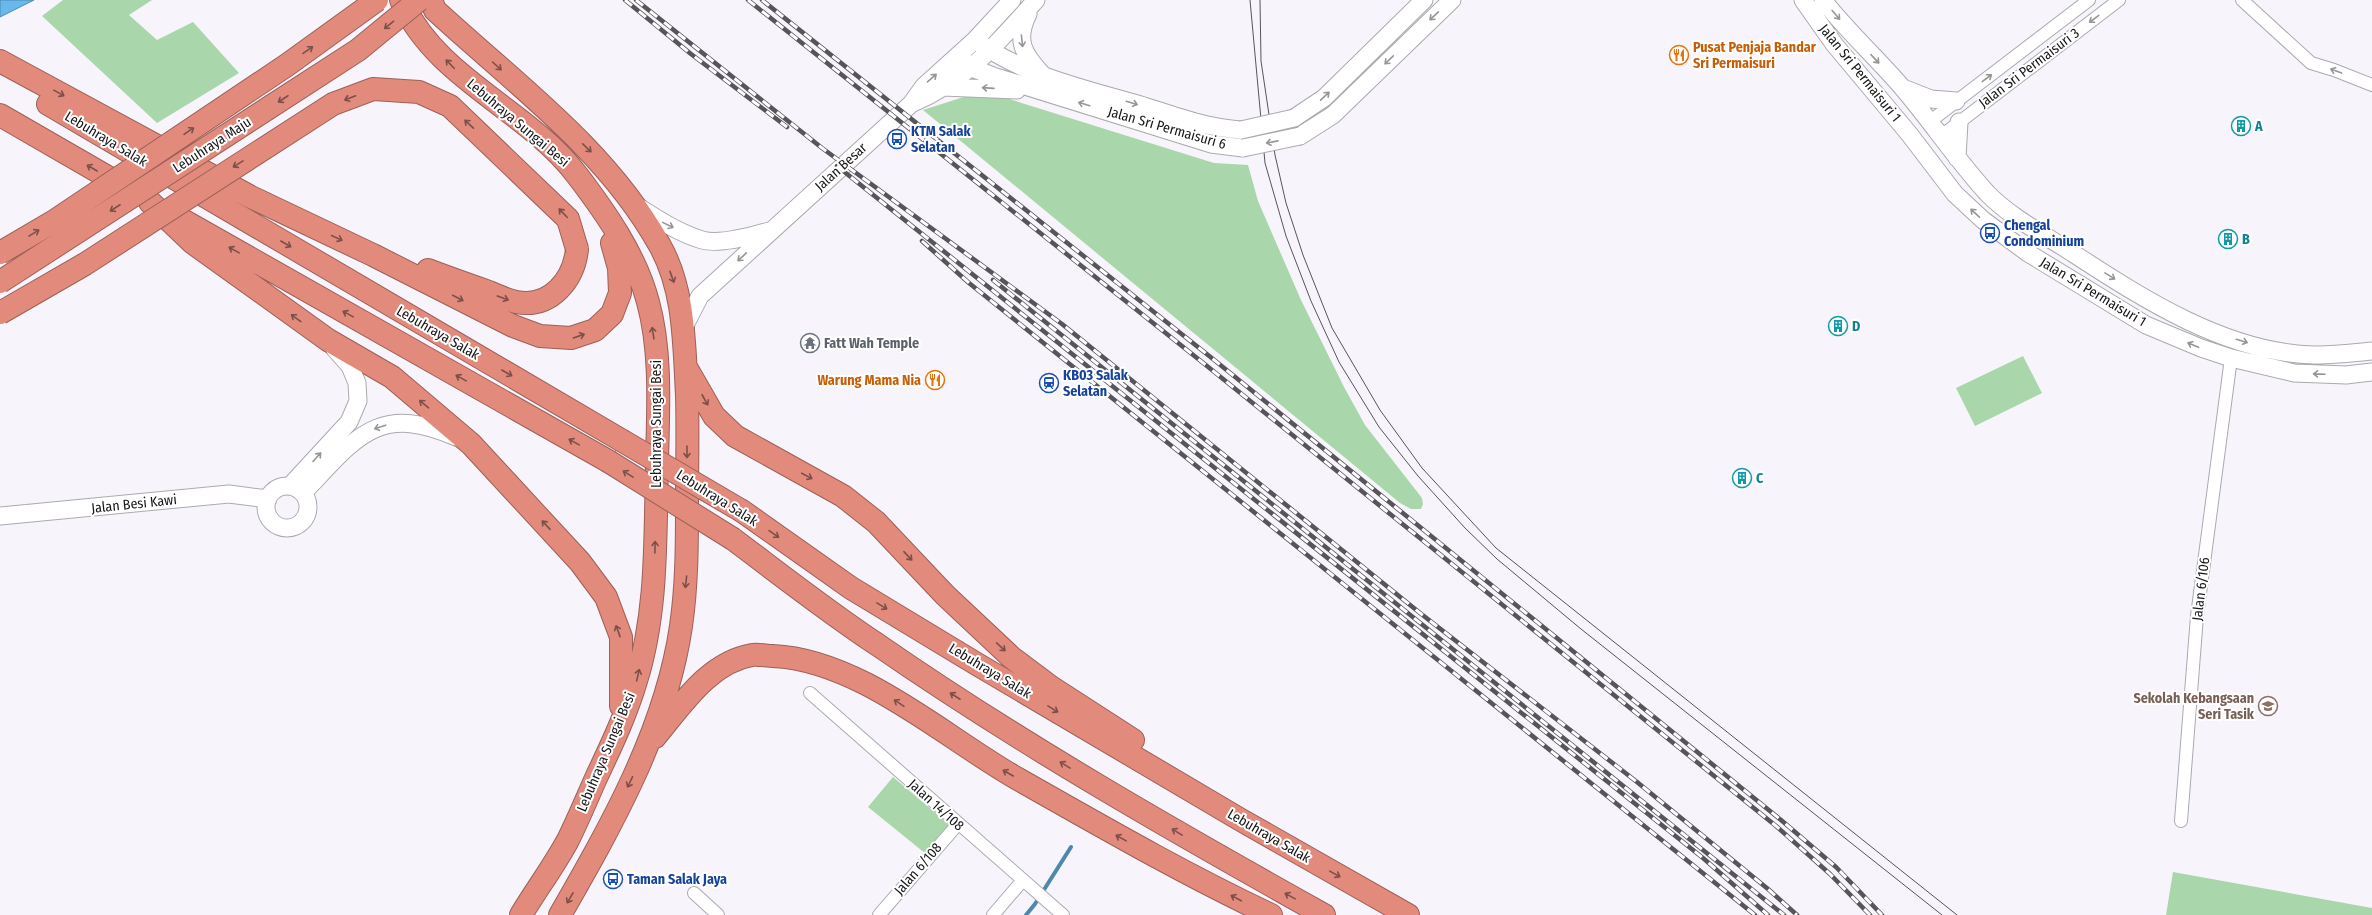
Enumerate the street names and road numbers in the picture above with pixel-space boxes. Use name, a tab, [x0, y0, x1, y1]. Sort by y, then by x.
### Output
street label: Jalan Sri Permaisuri 1	[1815, 21, 1905, 125]
street label: Jalan Sri Permaisuri 3	[1975, 25, 2083, 111]
street label: Lebuhraya Sungai Besi	[464, 75, 572, 171]
street label: Jalan Sri Permaisuri 6	[1106, 103, 1228, 153]
street label: Lebuhraya Salak	[62, 108, 151, 170]
street label: Lebuhraya Maju	[170, 113, 254, 177]
street label: Jalan Besar	[812, 139, 871, 195]
street label: Jalan Sri Permaisuri 1	[2037, 254, 2149, 330]
street label: Lebuhraya Salak	[394, 302, 483, 364]
street label: Lebuhraya Sungai Besi	[648, 360, 665, 488]
street label: Lebuhraya Salak	[673, 466, 761, 530]
street label: Jalan Besi Kawi	[90, 491, 178, 517]
street label: Jalan 6/106	[2189, 556, 2213, 622]
street label: Lebuhraya Salak	[946, 640, 1035, 702]
street label: Lebuhraya Sungai Besi	[573, 690, 639, 814]
street label: Jalan 14/108	[905, 776, 967, 834]
street label: Lebuhraya Salak	[1225, 805, 1314, 867]
street label: Jalan 6/108	[891, 839, 945, 899]

